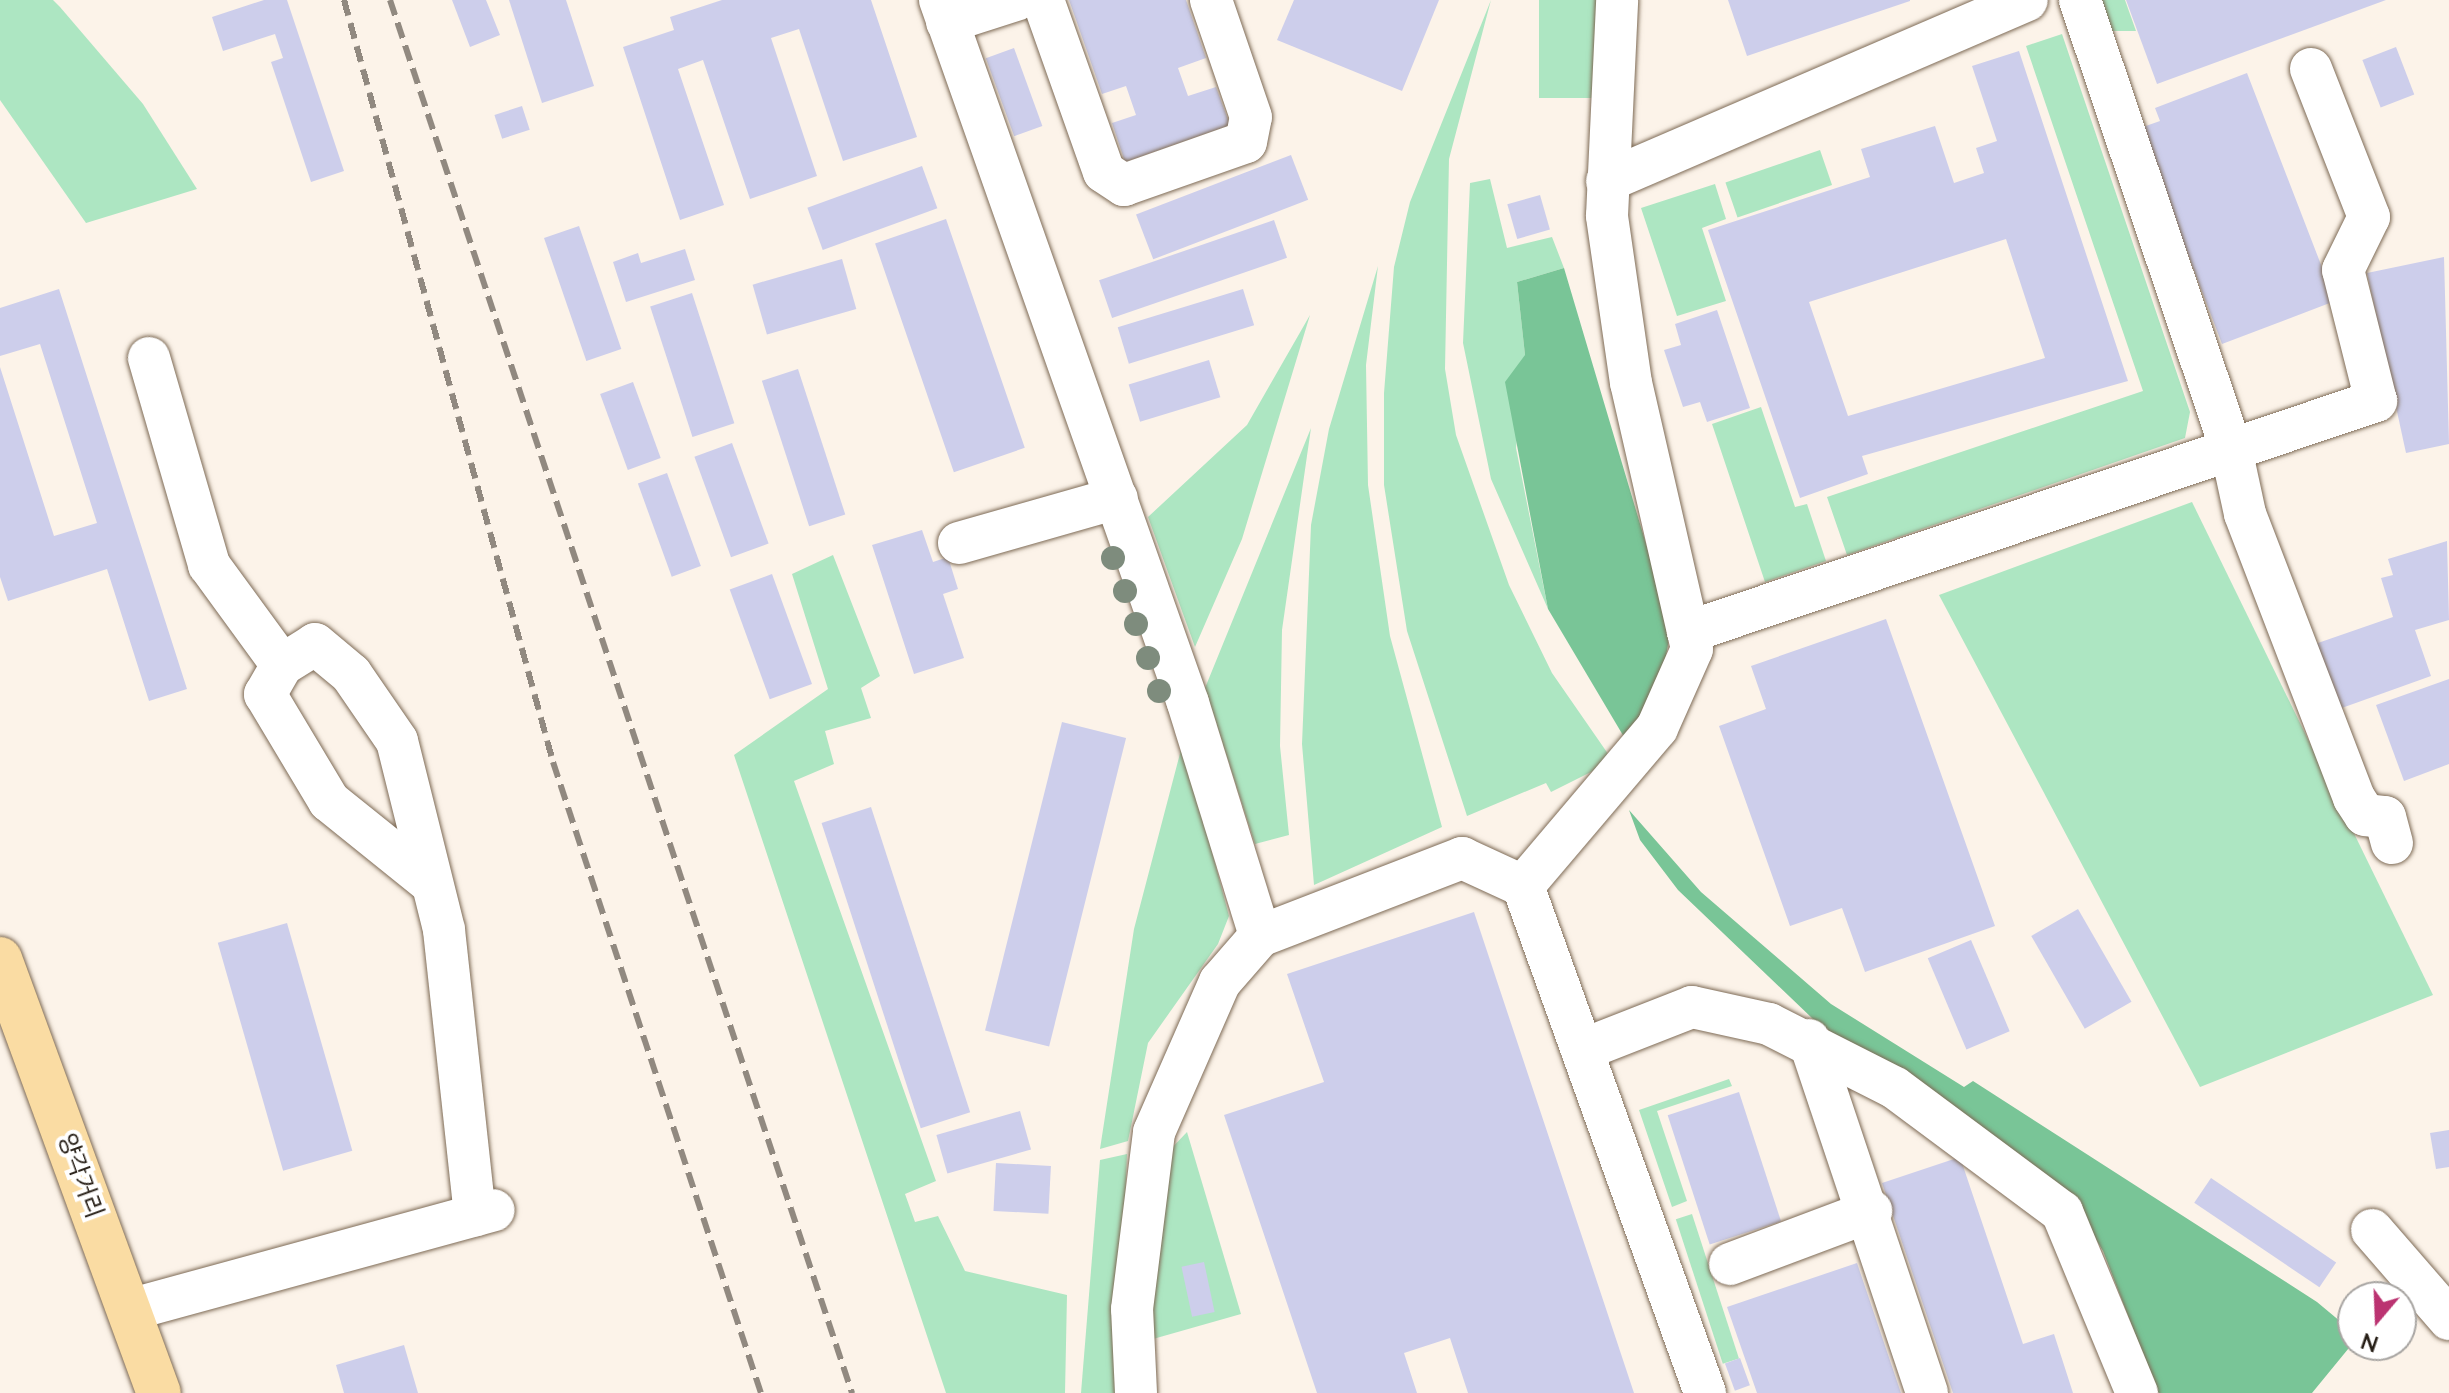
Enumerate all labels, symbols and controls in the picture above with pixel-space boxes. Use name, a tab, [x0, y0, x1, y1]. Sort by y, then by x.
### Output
street label: 양각거리	[51, 1130, 109, 1222]
north arrow	[2337, 1281, 2417, 1361]
text: N	[2357, 1325, 2383, 1359]

